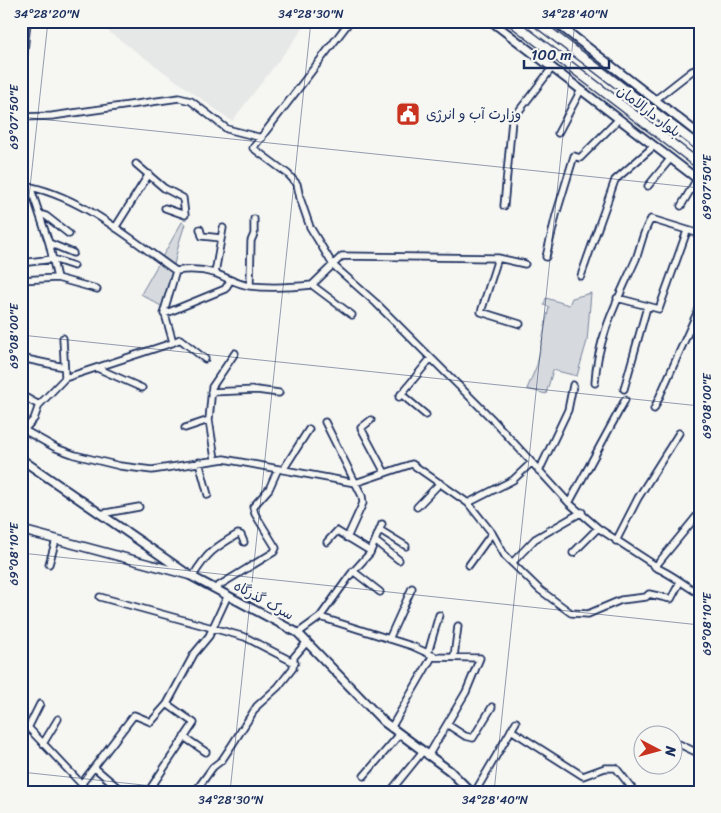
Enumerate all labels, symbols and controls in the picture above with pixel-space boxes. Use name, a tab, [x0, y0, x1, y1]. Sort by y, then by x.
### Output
text: 34°28'20"N	[14, 3, 81, 25]
text: 34°28'30"N	[278, 3, 344, 25]
text: 34°28'40"N	[542, 3, 609, 25]
scale bar	[524, 38, 608, 70]
text: 100 m	[531, 42, 572, 68]
street label: بلوار دارالامان	[611, 79, 686, 144]
text: 69°07'50"E	[3, 83, 25, 149]
public building icon: وزارت آب و انرژی	[395, 101, 421, 127]
place label: وزارت آب و انرژی	[426, 102, 521, 127]
text: 69°07'50"E	[696, 153, 718, 219]
text: 69°08'00"E	[3, 302, 25, 369]
text: 69°08'00"E	[696, 372, 718, 439]
text: 69°08'10"E	[3, 521, 25, 585]
street label: سرک گذرگاه	[229, 574, 299, 627]
text: 69°08'10"E	[696, 591, 718, 655]
north arrow	[634, 726, 684, 776]
text: N	[657, 744, 683, 758]
text: 34°28'30"N	[198, 789, 264, 811]
text: 34°28'40"N	[462, 789, 529, 811]

